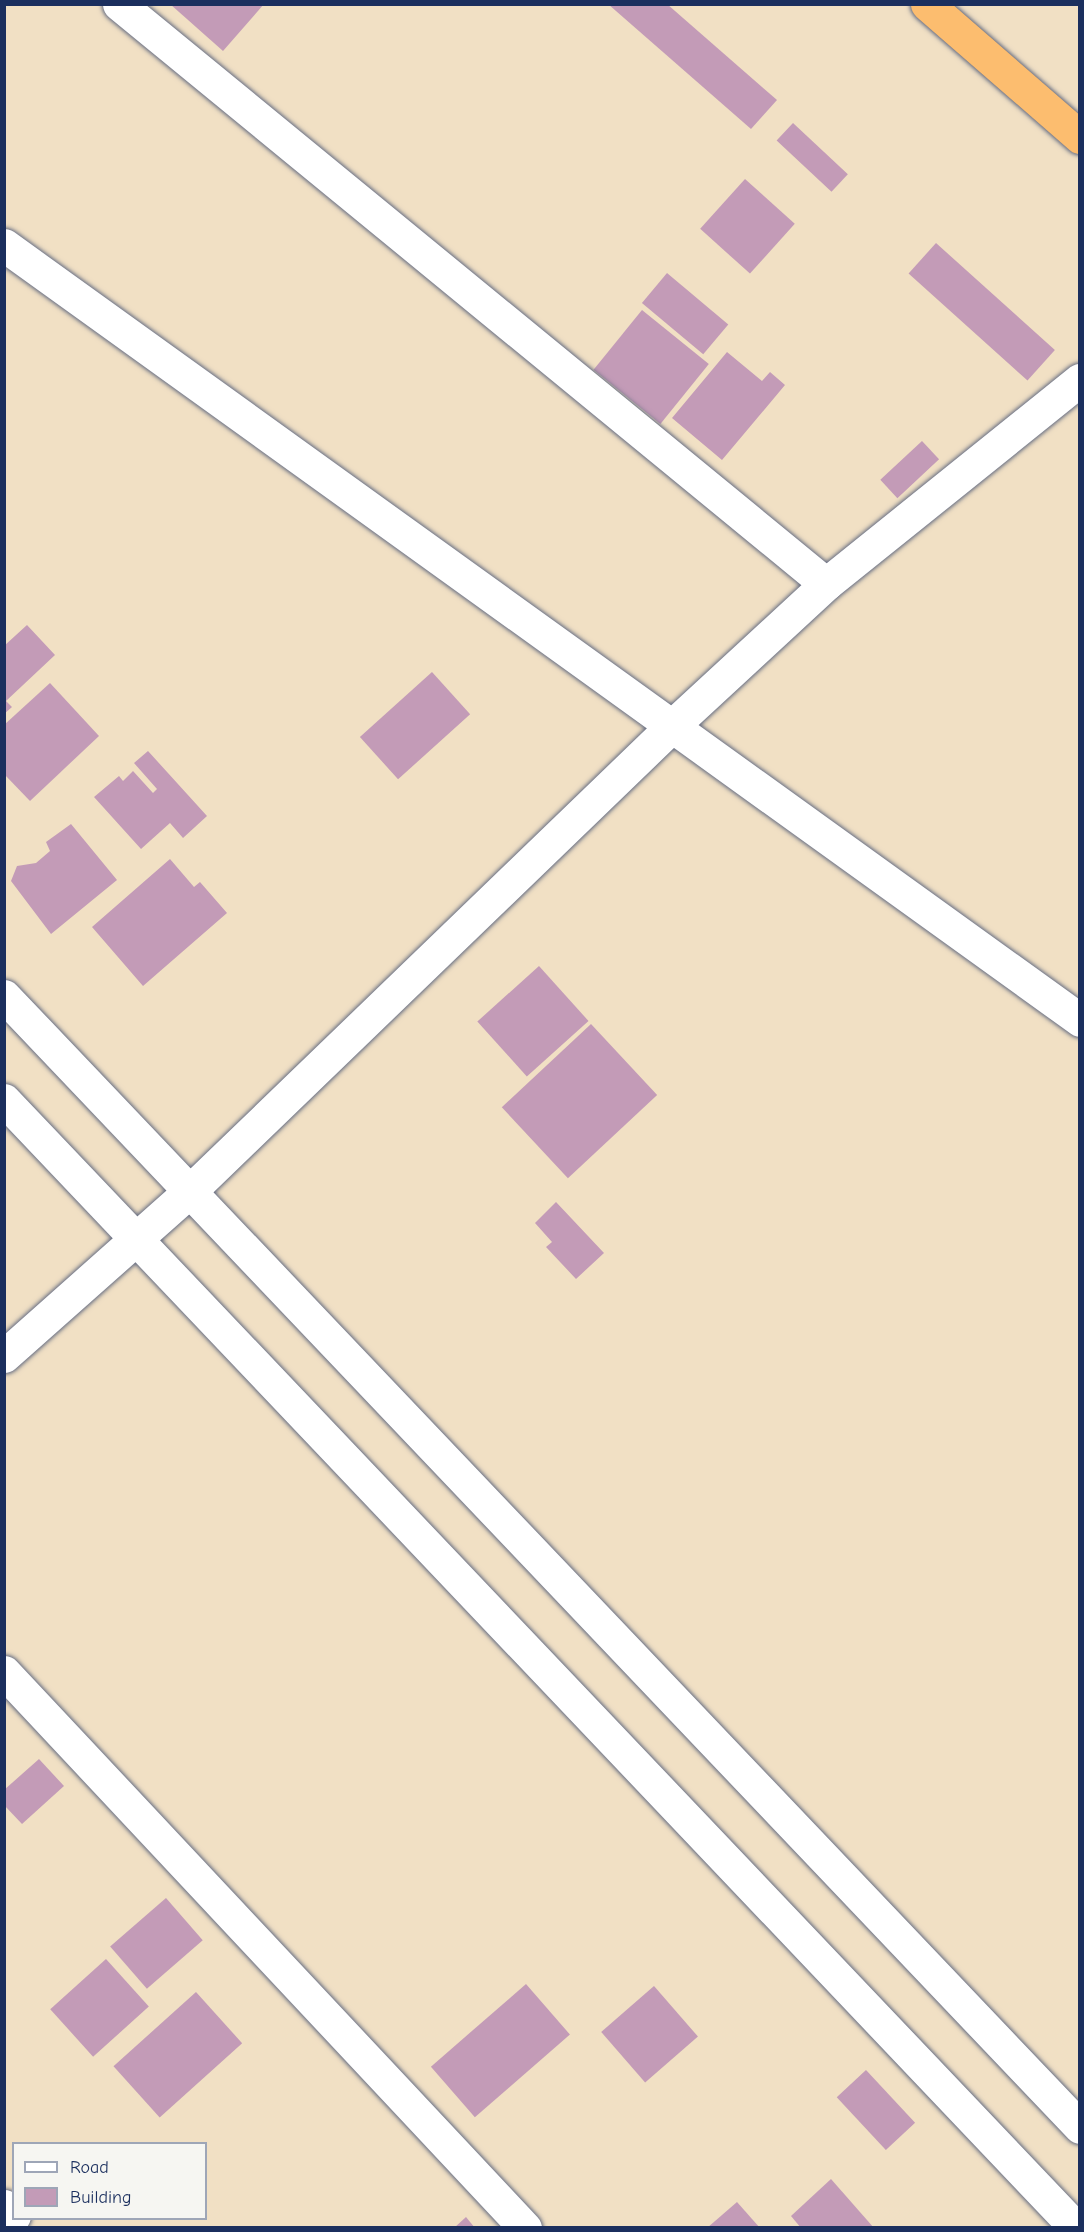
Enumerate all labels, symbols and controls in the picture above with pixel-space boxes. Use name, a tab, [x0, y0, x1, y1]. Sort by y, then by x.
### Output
legend	[12, 2142, 207, 2220]
text: Road	[70, 2157, 109, 2178]
text: Building	[70, 2187, 132, 2208]

